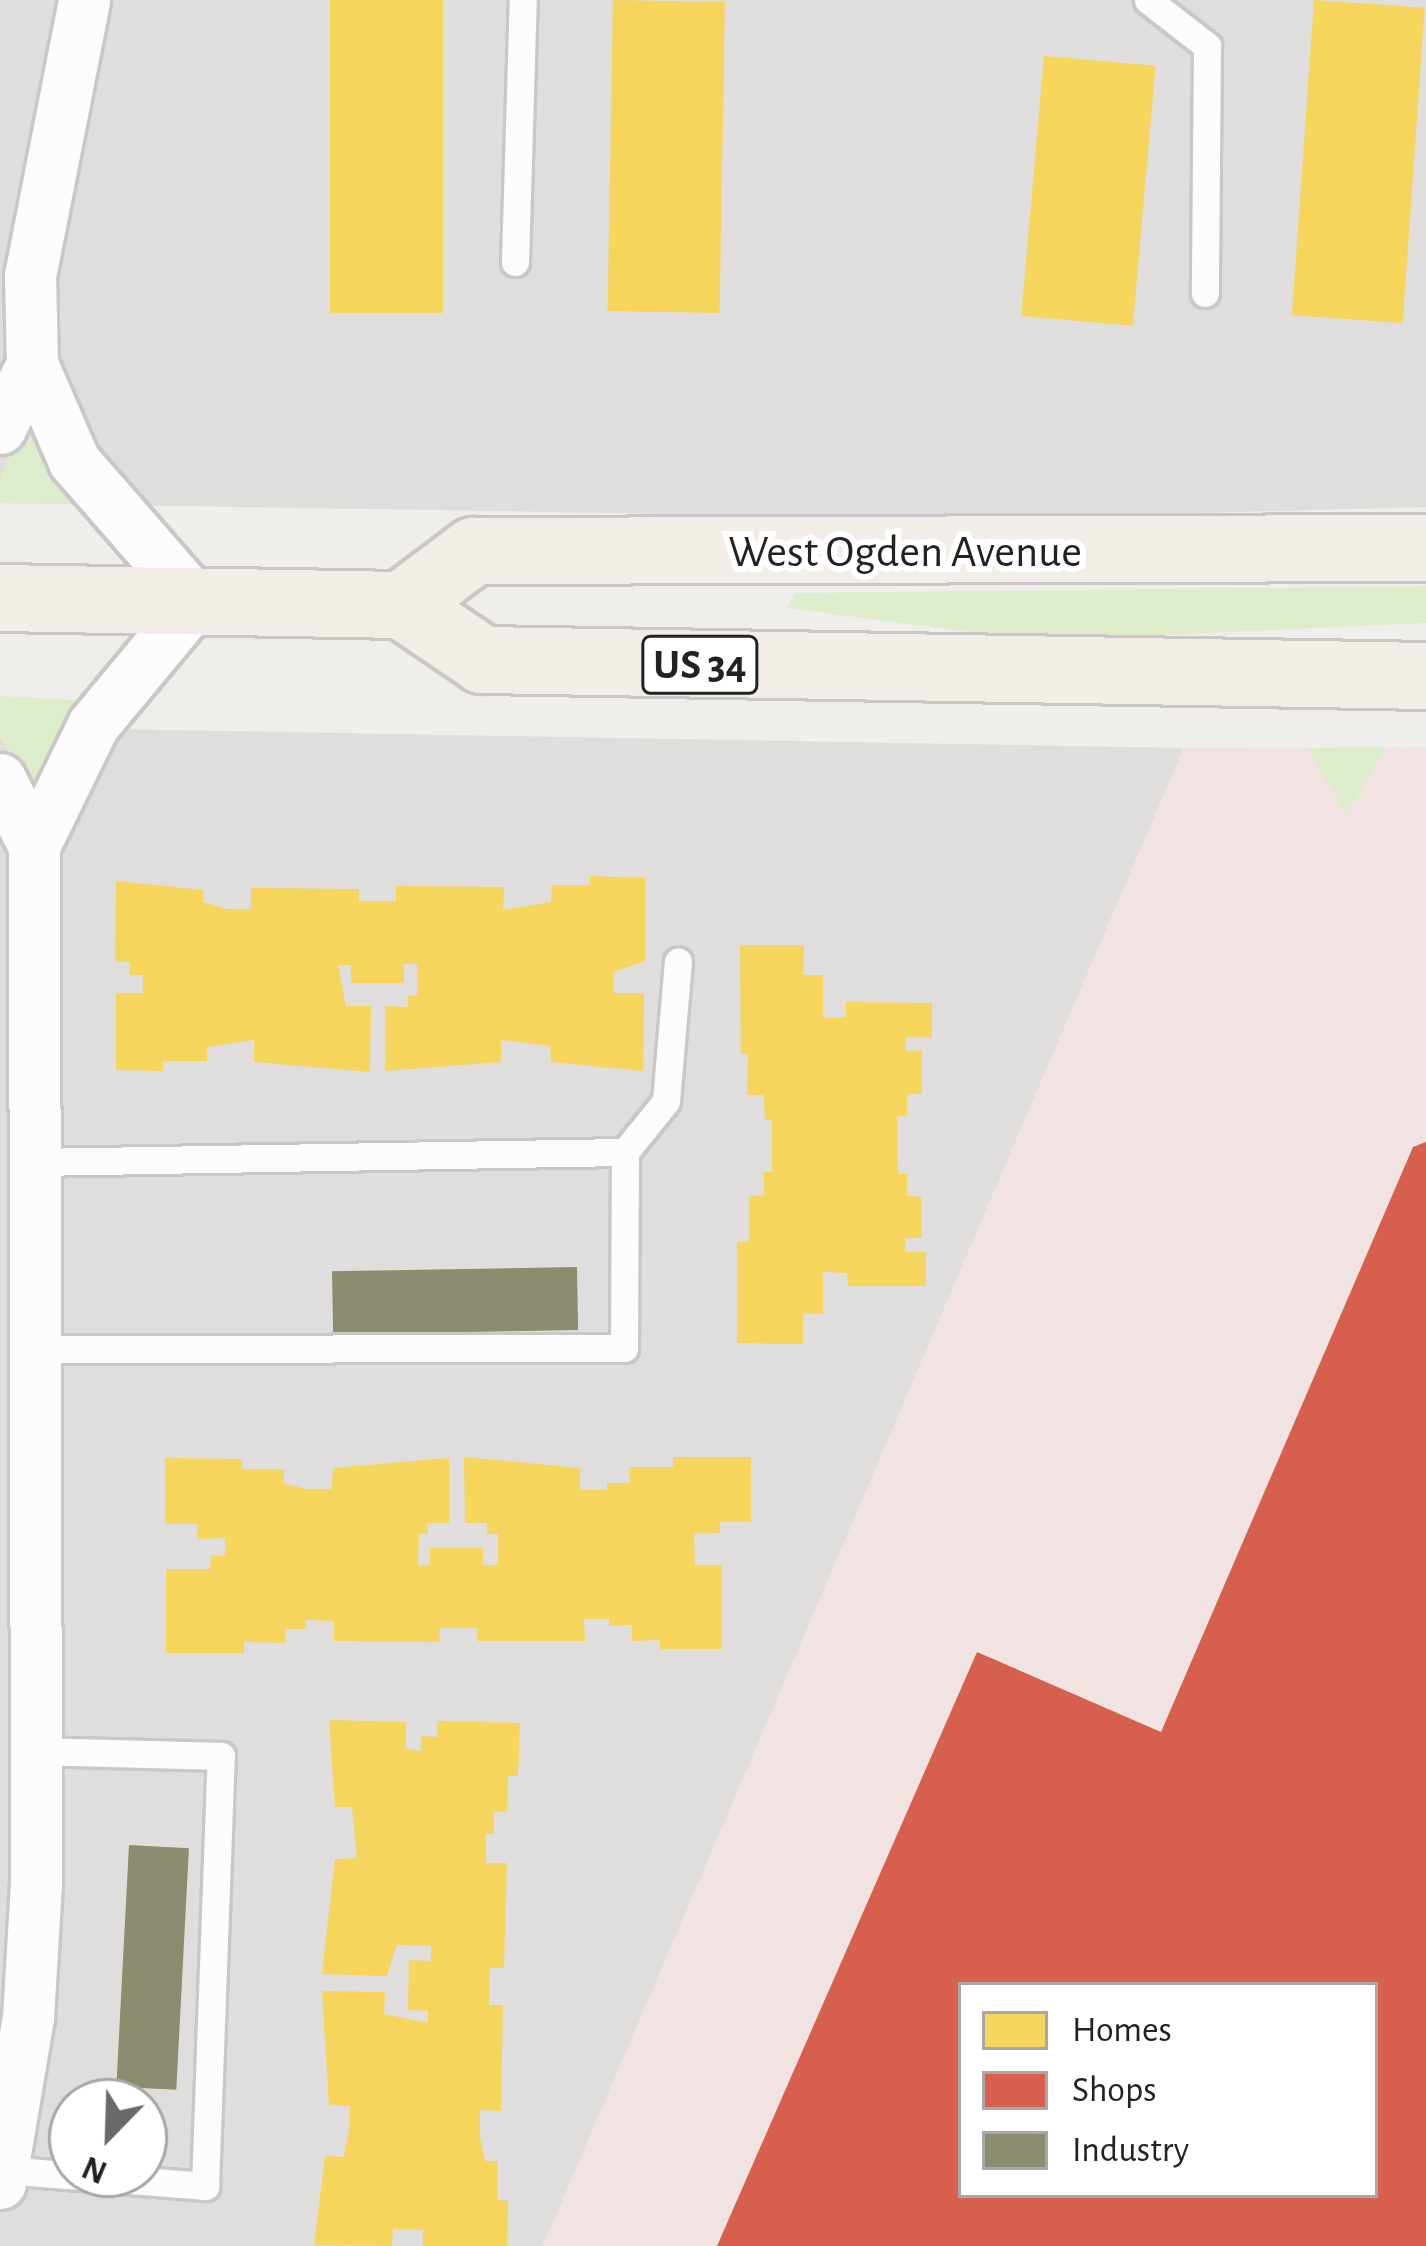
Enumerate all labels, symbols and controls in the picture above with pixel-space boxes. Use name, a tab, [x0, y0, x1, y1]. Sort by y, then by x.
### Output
street label: West Ogden Avenue	[728, 526, 1082, 580]
road number: US 34	[640, 629, 760, 701]
legend	[958, 1982, 1378, 2198]
text: Homes	[1072, 2012, 1172, 2048]
text: Shops	[1072, 2072, 1157, 2108]
north arrow	[48, 2078, 168, 2198]
text: Industry	[1072, 2132, 1189, 2168]
text: N	[78, 2149, 112, 2189]

